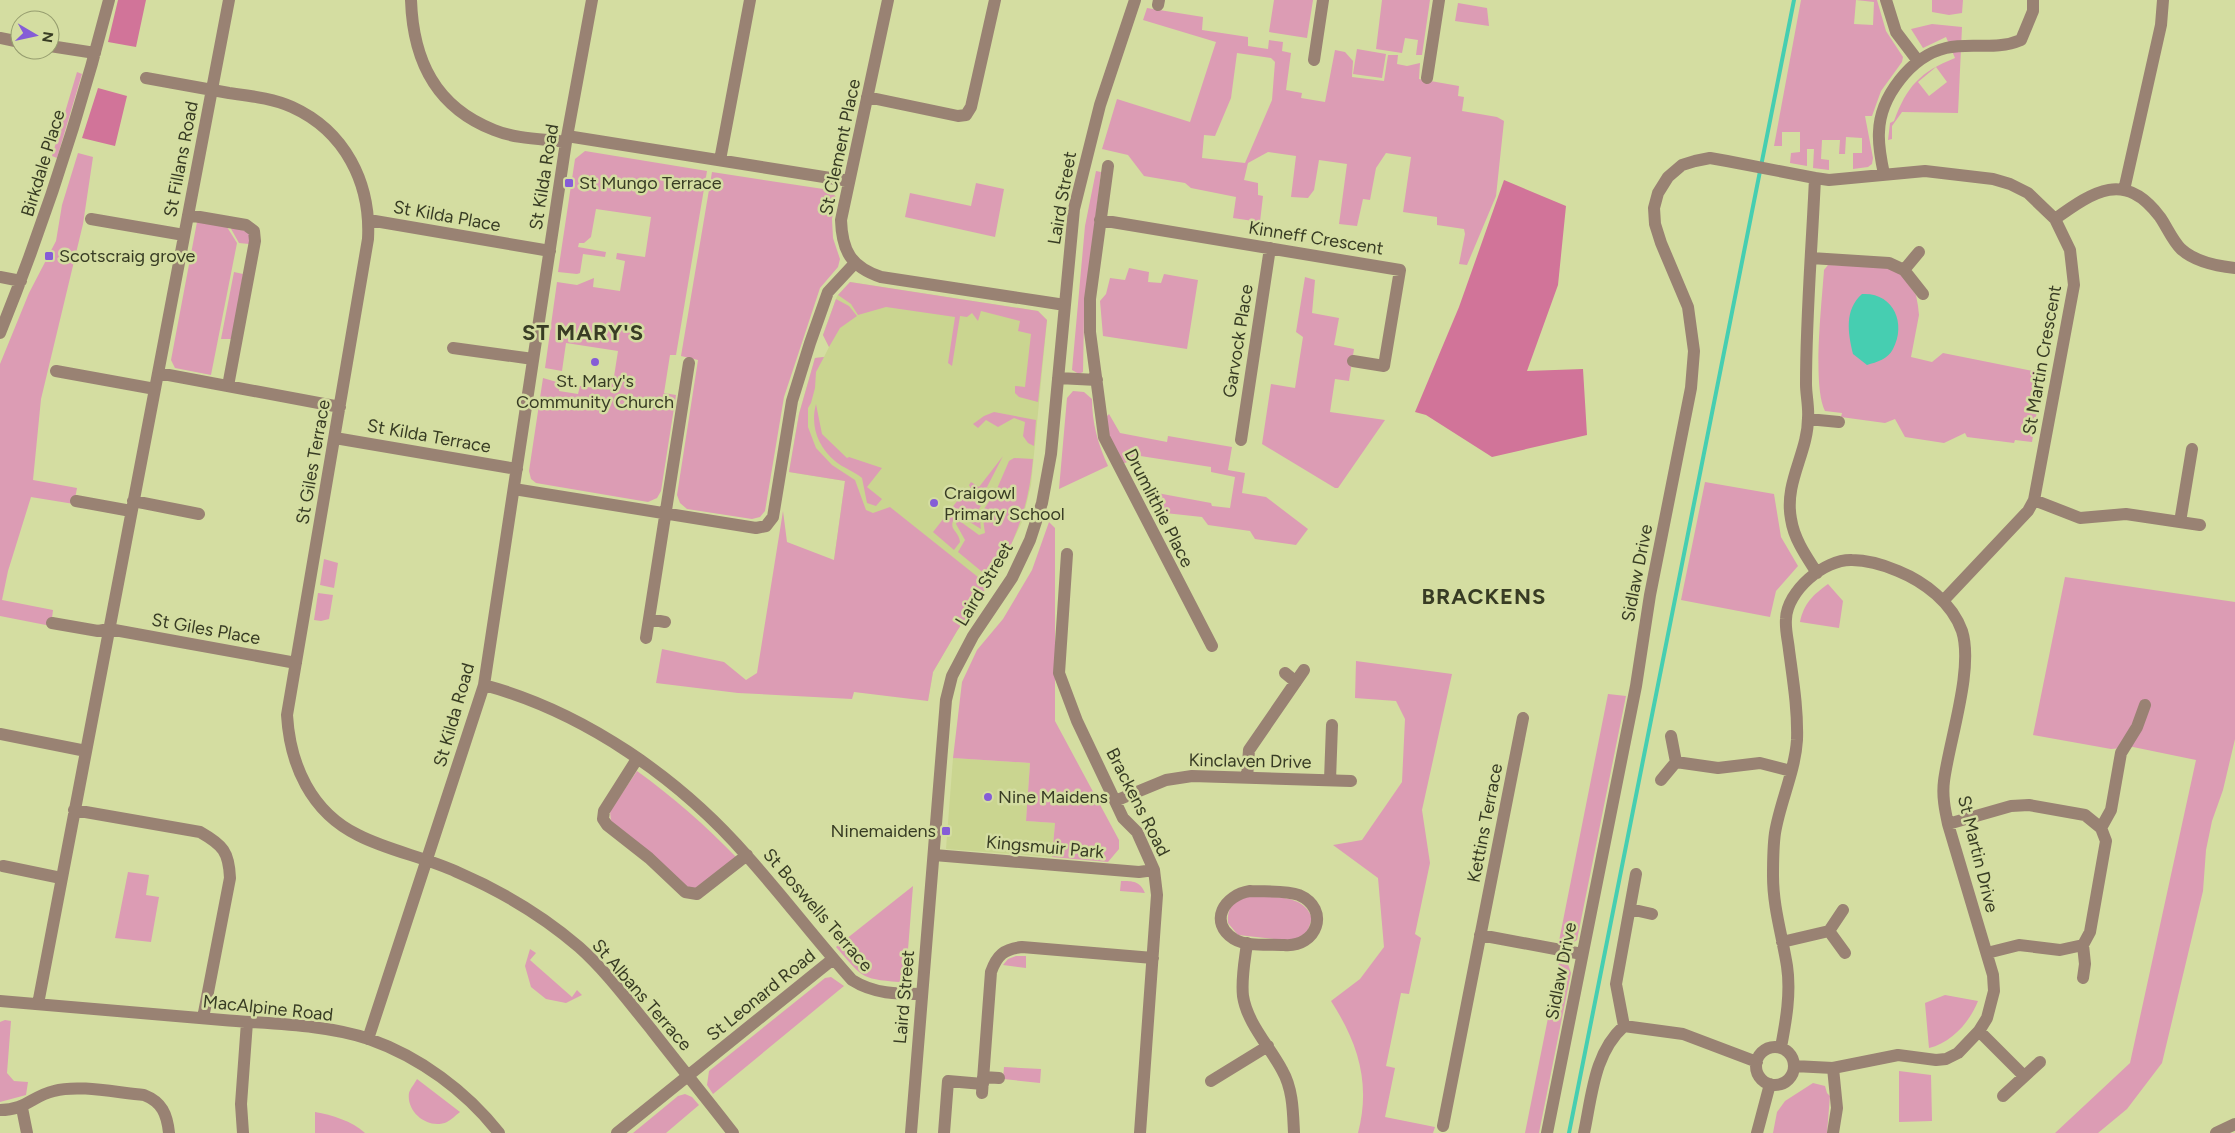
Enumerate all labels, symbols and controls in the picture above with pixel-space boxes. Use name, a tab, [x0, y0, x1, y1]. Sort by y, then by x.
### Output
north arrow	[10, 10, 60, 60]
text: N	[38, 30, 57, 44]
street label: St Clement Place	[815, 77, 865, 217]
street label: St Fillans Road	[159, 99, 203, 219]
street label: Birkdale Place	[16, 107, 70, 219]
street label: St Kilda Road	[525, 122, 563, 232]
street label: Laird Street	[1043, 150, 1081, 246]
place label: St Mungo Terrace	[579, 172, 722, 194]
marker: St Mungo Terrace	[563, 177, 575, 189]
street label: St Kilda Place	[392, 196, 503, 236]
street label: Kinneff Crescent	[1247, 216, 1385, 260]
place label: Scotscraig grove	[59, 245, 196, 267]
marker: Scotscraig grove	[43, 250, 55, 262]
street label: Garvock Place	[1218, 283, 1258, 399]
street label: St Martin Crescent	[2018, 283, 2066, 437]
district label: ST MARY'S	[522, 319, 644, 346]
marker: St. Mary's Community Church	[589, 356, 601, 368]
place label: St. Mary's Community Church	[516, 370, 674, 413]
street label: St Giles Terrace	[291, 398, 335, 526]
street label: St Kilda Terrace	[365, 414, 493, 458]
street label: Drumlithie Place	[1120, 445, 1198, 571]
place label: Craigowl Primary School	[944, 482, 1065, 525]
marker: Craigowl Primary School	[928, 497, 940, 509]
street label: Sidlaw Drive	[1617, 522, 1657, 624]
street label: Laird Street	[950, 538, 1018, 630]
district label: BRACKENS	[1422, 583, 1546, 610]
street label: St Giles Place	[150, 609, 262, 649]
street label: St Kilda Road	[429, 661, 479, 769]
street label: Brackens Road	[1101, 744, 1175, 860]
street label: Kinclaven Drive	[1188, 749, 1312, 773]
street label: Kettins Terrace	[1463, 761, 1507, 884]
place label: Nine Maidens	[998, 786, 1108, 808]
marker: Nine Maidens	[982, 791, 994, 803]
street label: St Martin Drive	[1953, 793, 2003, 915]
place label: Ninemaidens	[831, 820, 936, 842]
marker: Ninemaidens	[940, 825, 952, 837]
street label: Kingsmuir Park	[985, 831, 1105, 863]
street label: St Boswells Terrace	[758, 844, 878, 976]
street label: Sidlaw Drive	[1541, 920, 1581, 1022]
street label: St Albans Terrace	[588, 935, 697, 1055]
street label: St Leonard Road	[702, 944, 820, 1046]
street label: Laird Street	[889, 949, 919, 1045]
street label: MacAlpine Road	[202, 990, 334, 1026]

